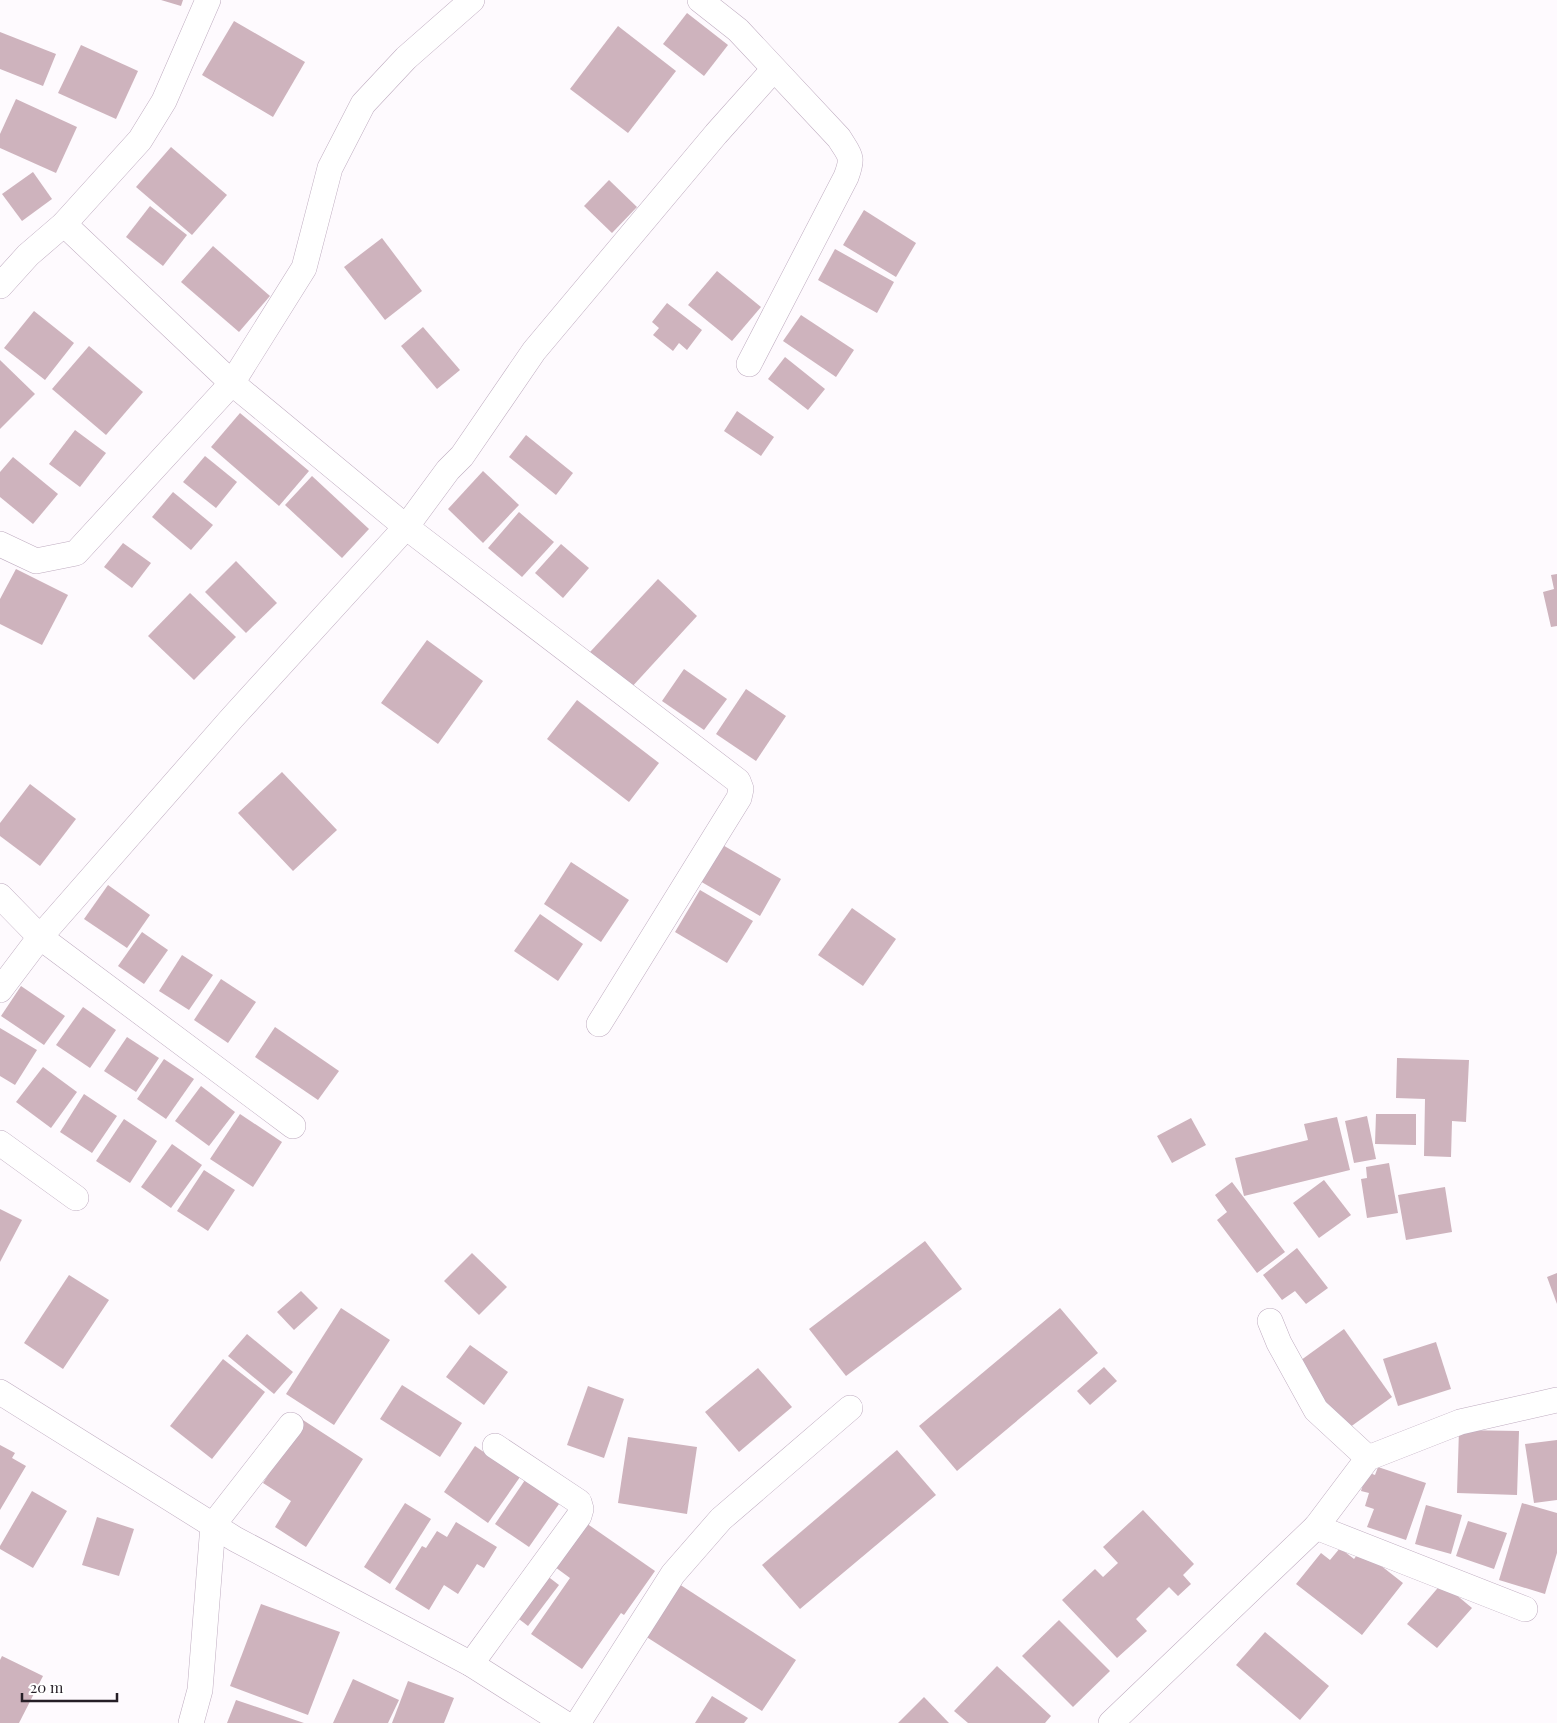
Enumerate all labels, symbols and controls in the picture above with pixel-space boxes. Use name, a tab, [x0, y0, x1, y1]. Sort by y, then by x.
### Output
scale bar	[22, 1670, 118, 1702]
text: 20 m	[30, 1677, 64, 1697]

